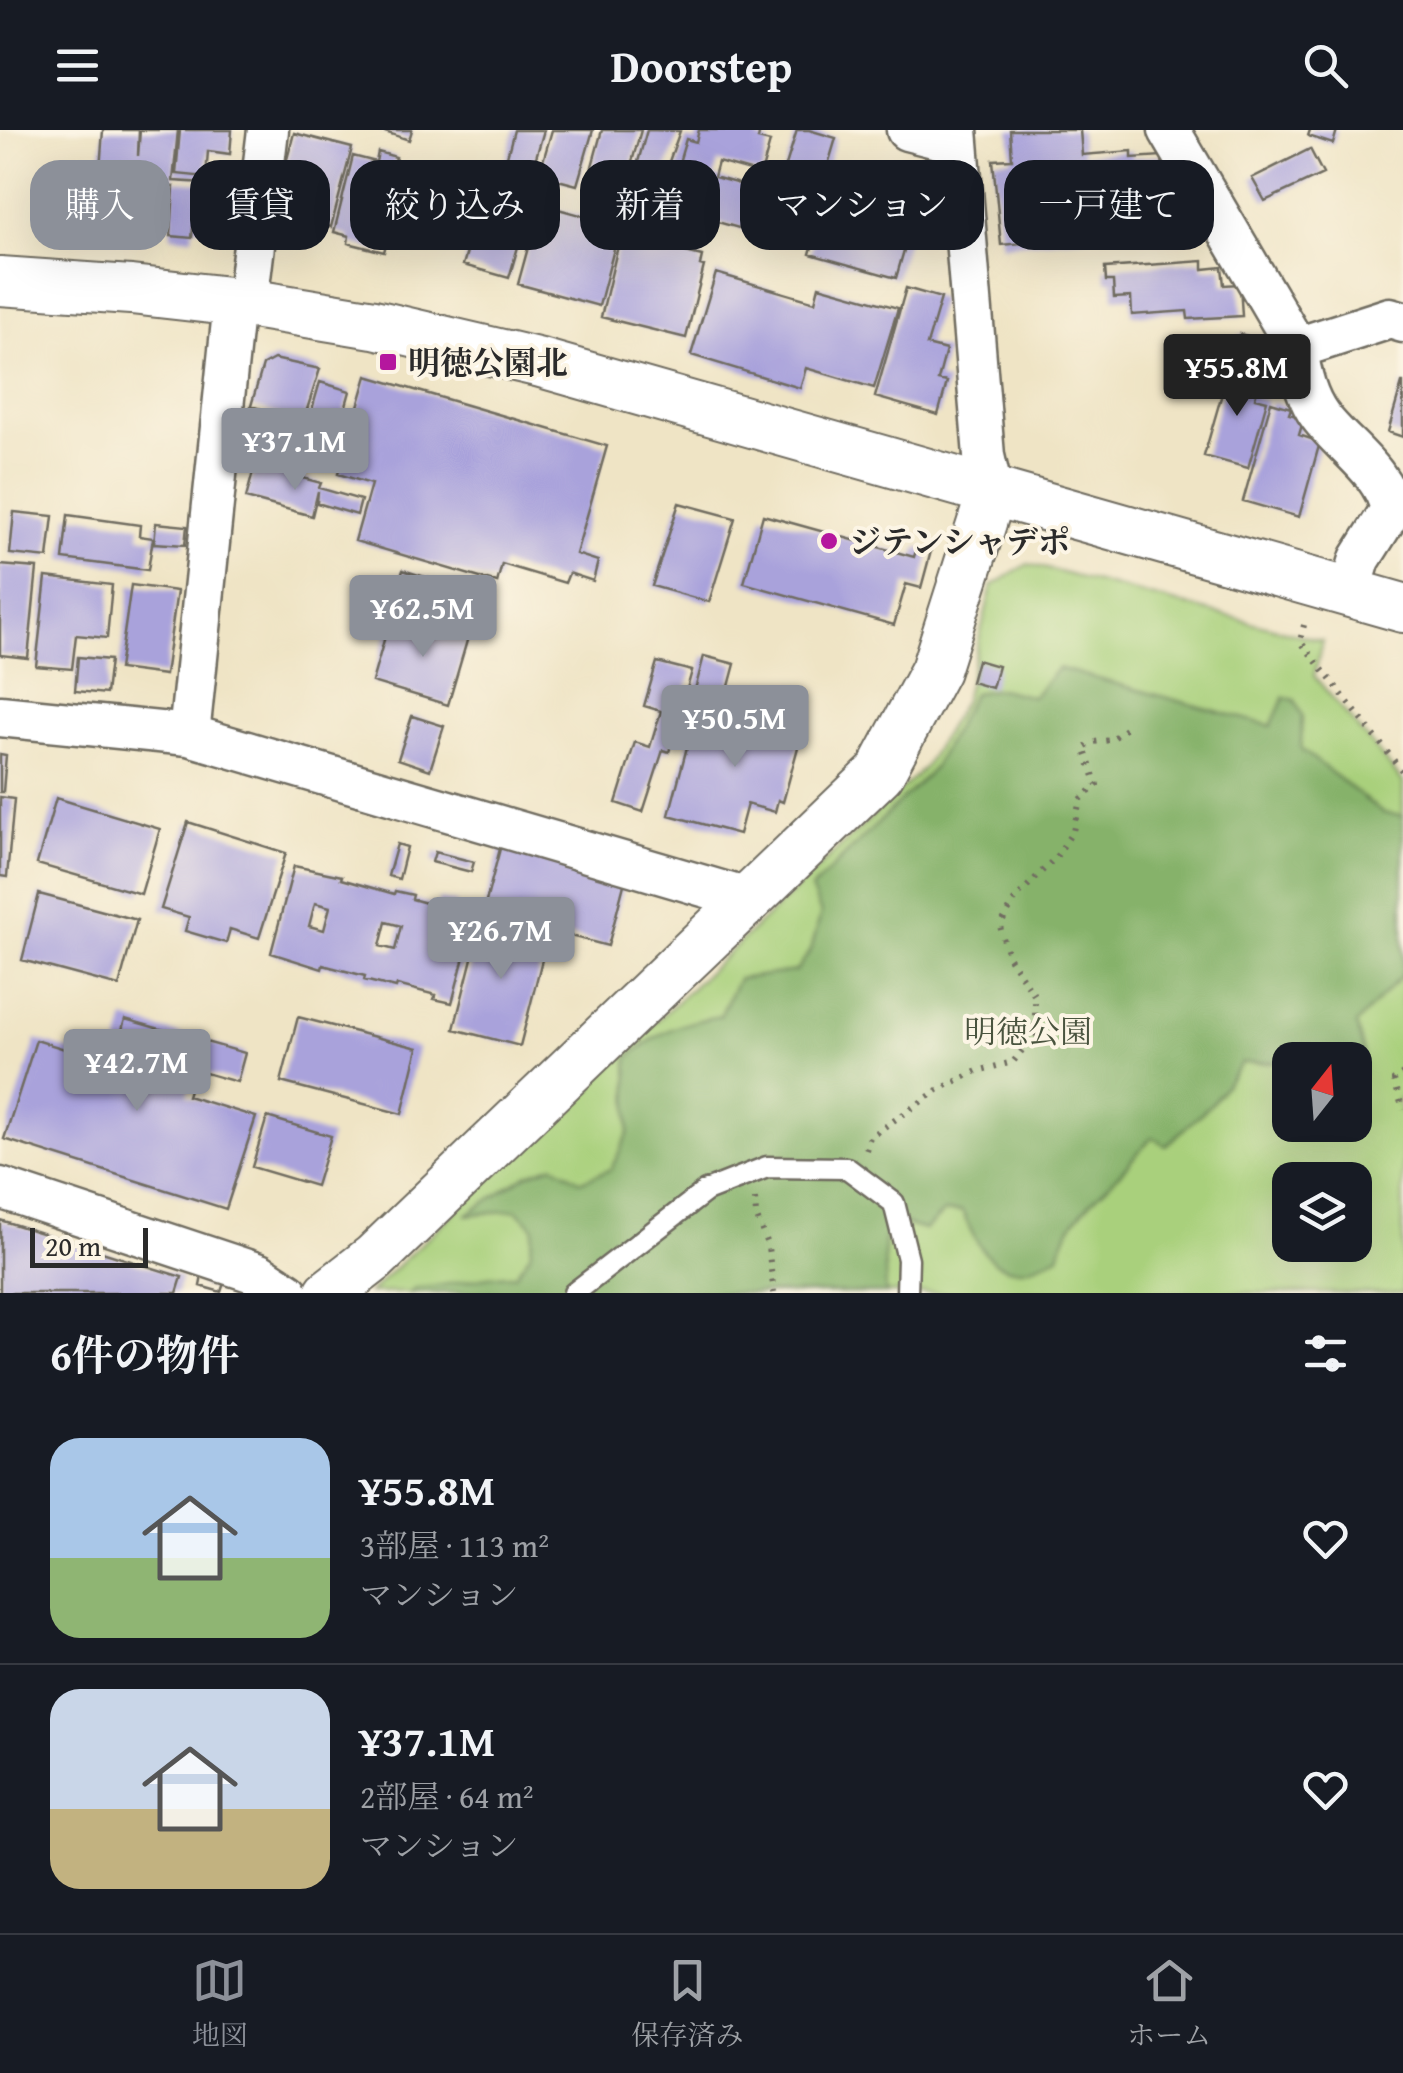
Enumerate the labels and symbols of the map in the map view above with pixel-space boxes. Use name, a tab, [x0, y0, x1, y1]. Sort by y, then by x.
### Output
pin: ¥55.8M	[1156, 334, 1318, 419]
place label: 明徳公園北	[408, 339, 568, 386]
marker: 明徳公園北	[377, 351, 399, 373]
pin: ¥37.1M	[214, 408, 376, 493]
place label: ジテンシャデポ	[849, 518, 1070, 565]
marker: ジテンシャデポ	[818, 530, 840, 552]
pin: ¥62.5M	[342, 575, 504, 660]
pin: ¥50.5M	[654, 685, 816, 770]
pin: ¥26.7M	[420, 897, 582, 982]
park label: 明徳公園	[964, 1008, 1092, 1055]
pin: ¥42.7M	[56, 1029, 218, 1114]
north arrow	[1272, 1042, 1372, 1142]
scale bar	[30, 1223, 148, 1268]

